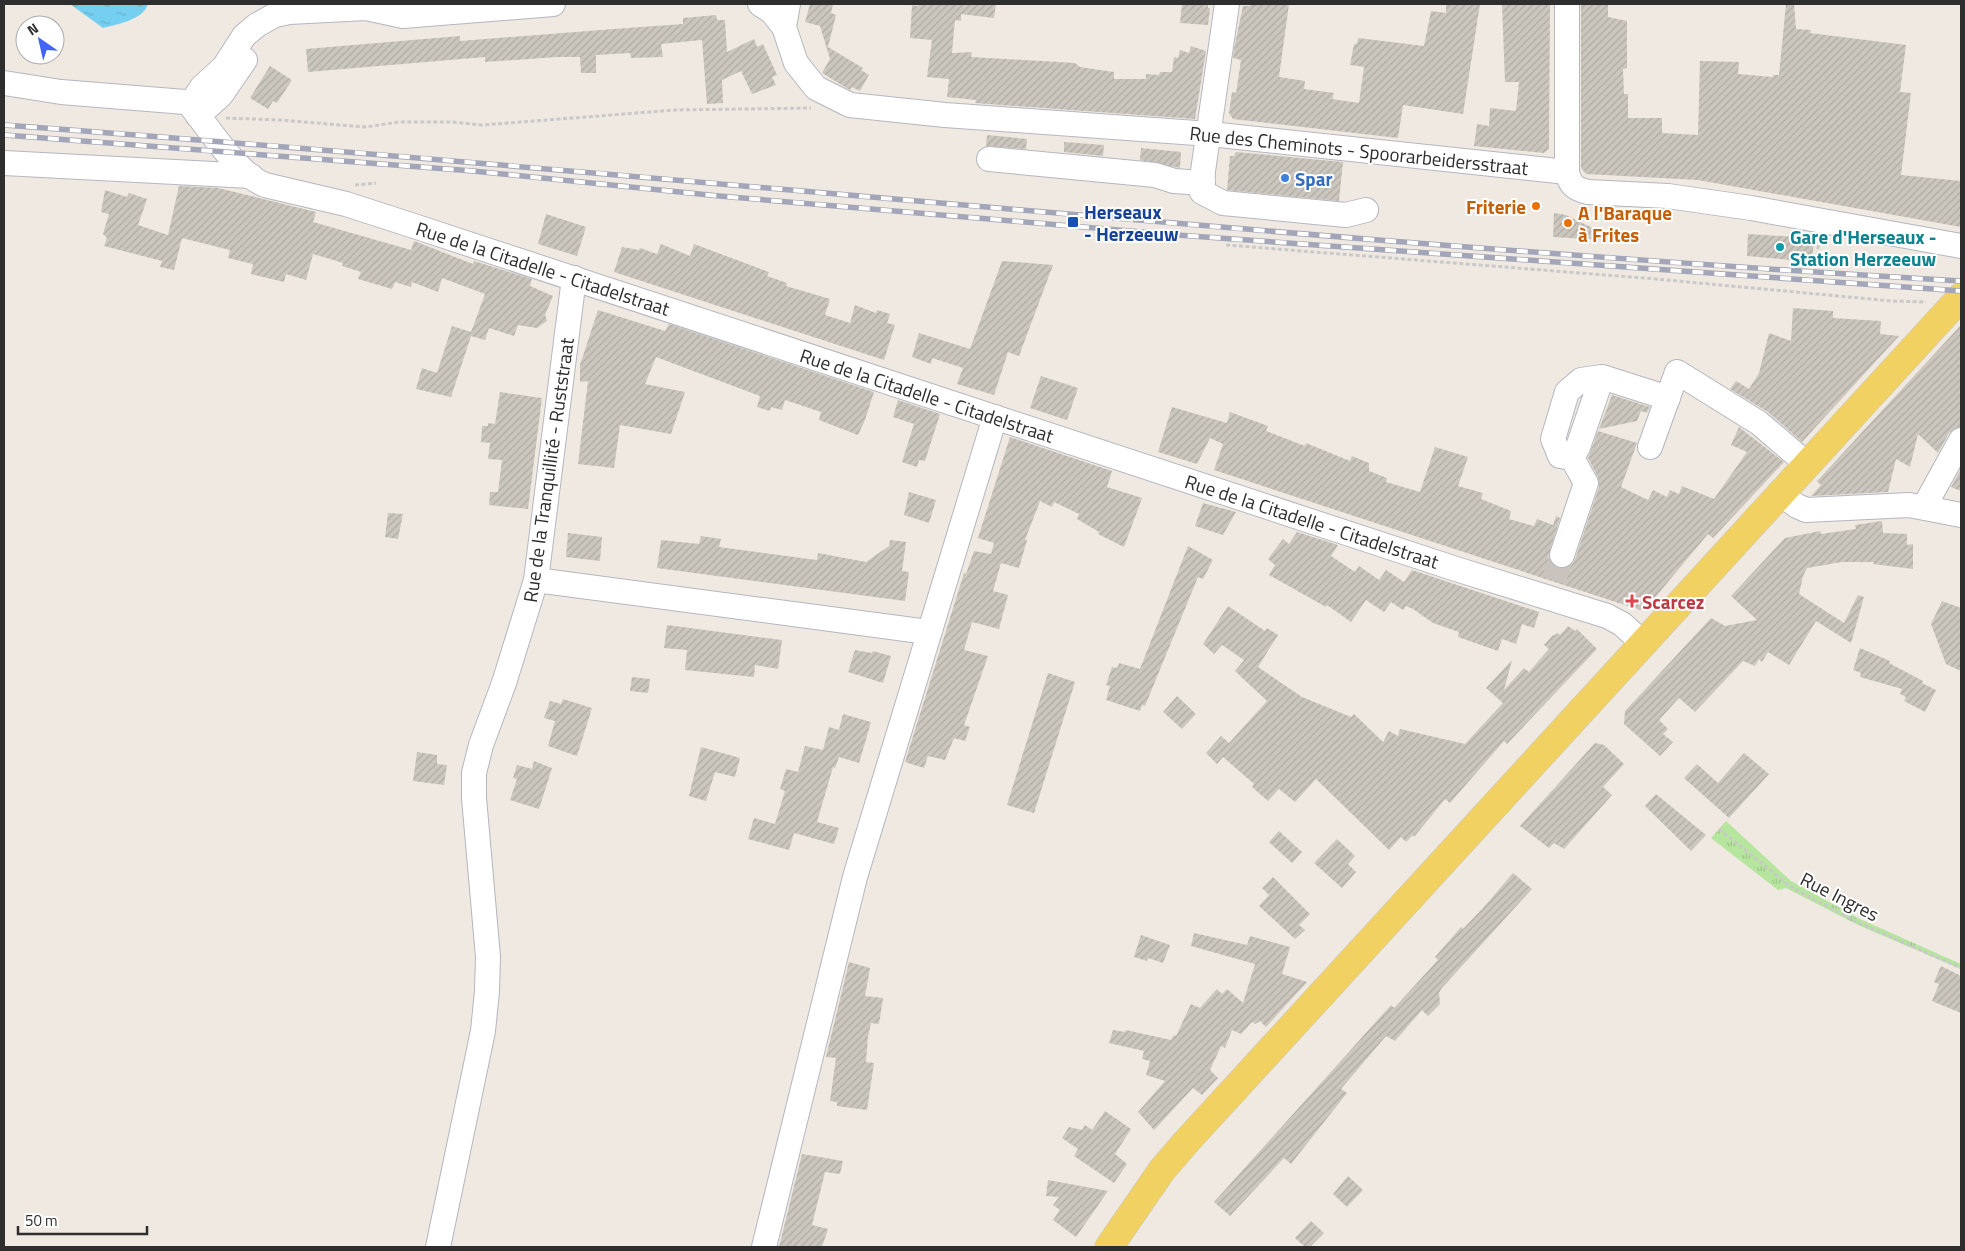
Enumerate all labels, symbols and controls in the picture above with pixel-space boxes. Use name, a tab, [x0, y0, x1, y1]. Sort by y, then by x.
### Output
north arrow	[15, 15, 65, 65]
text: N	[23, 17, 42, 40]
street label: Rue des Cheminots - Spoorarbeidersstraat	[1188, 118, 1530, 182]
place label: Spar	[1295, 164, 1332, 193]
marker: Spar	[1279, 172, 1291, 184]
place label: Friterie	[1466, 192, 1526, 221]
place label: Herseaux - Herzeeuw	[1084, 197, 1179, 248]
place label: A l'Baraque à Frites	[1578, 198, 1672, 249]
marker: Friterie	[1530, 200, 1542, 212]
street label: Rue de la Citadelle - Citadelstraat	[412, 213, 674, 323]
marker: Herseaux - Herzeeuw	[1066, 215, 1080, 229]
marker: A l'Baraque à Frites	[1562, 217, 1574, 229]
place label: Gare d'Herseaux - Station Herzeeuw	[1790, 222, 1937, 273]
marker: Gare d'Herseaux - Station Herzeeuw	[1774, 241, 1786, 253]
street label: Rue de la Tranquillité - Ruststraat	[515, 335, 581, 604]
street label: Rue de la Citadelle - Citadelstraat	[796, 340, 1058, 450]
street label: Rue de la Citadelle - Citadelstraat	[1181, 466, 1443, 576]
place label: Scarcez	[1642, 587, 1704, 616]
marker: Scarcez	[1626, 595, 1638, 607]
street label: Rue Ingres	[1796, 864, 1885, 928]
scale bar	[18, 1204, 146, 1236]
text: 50 m	[25, 1209, 58, 1232]

